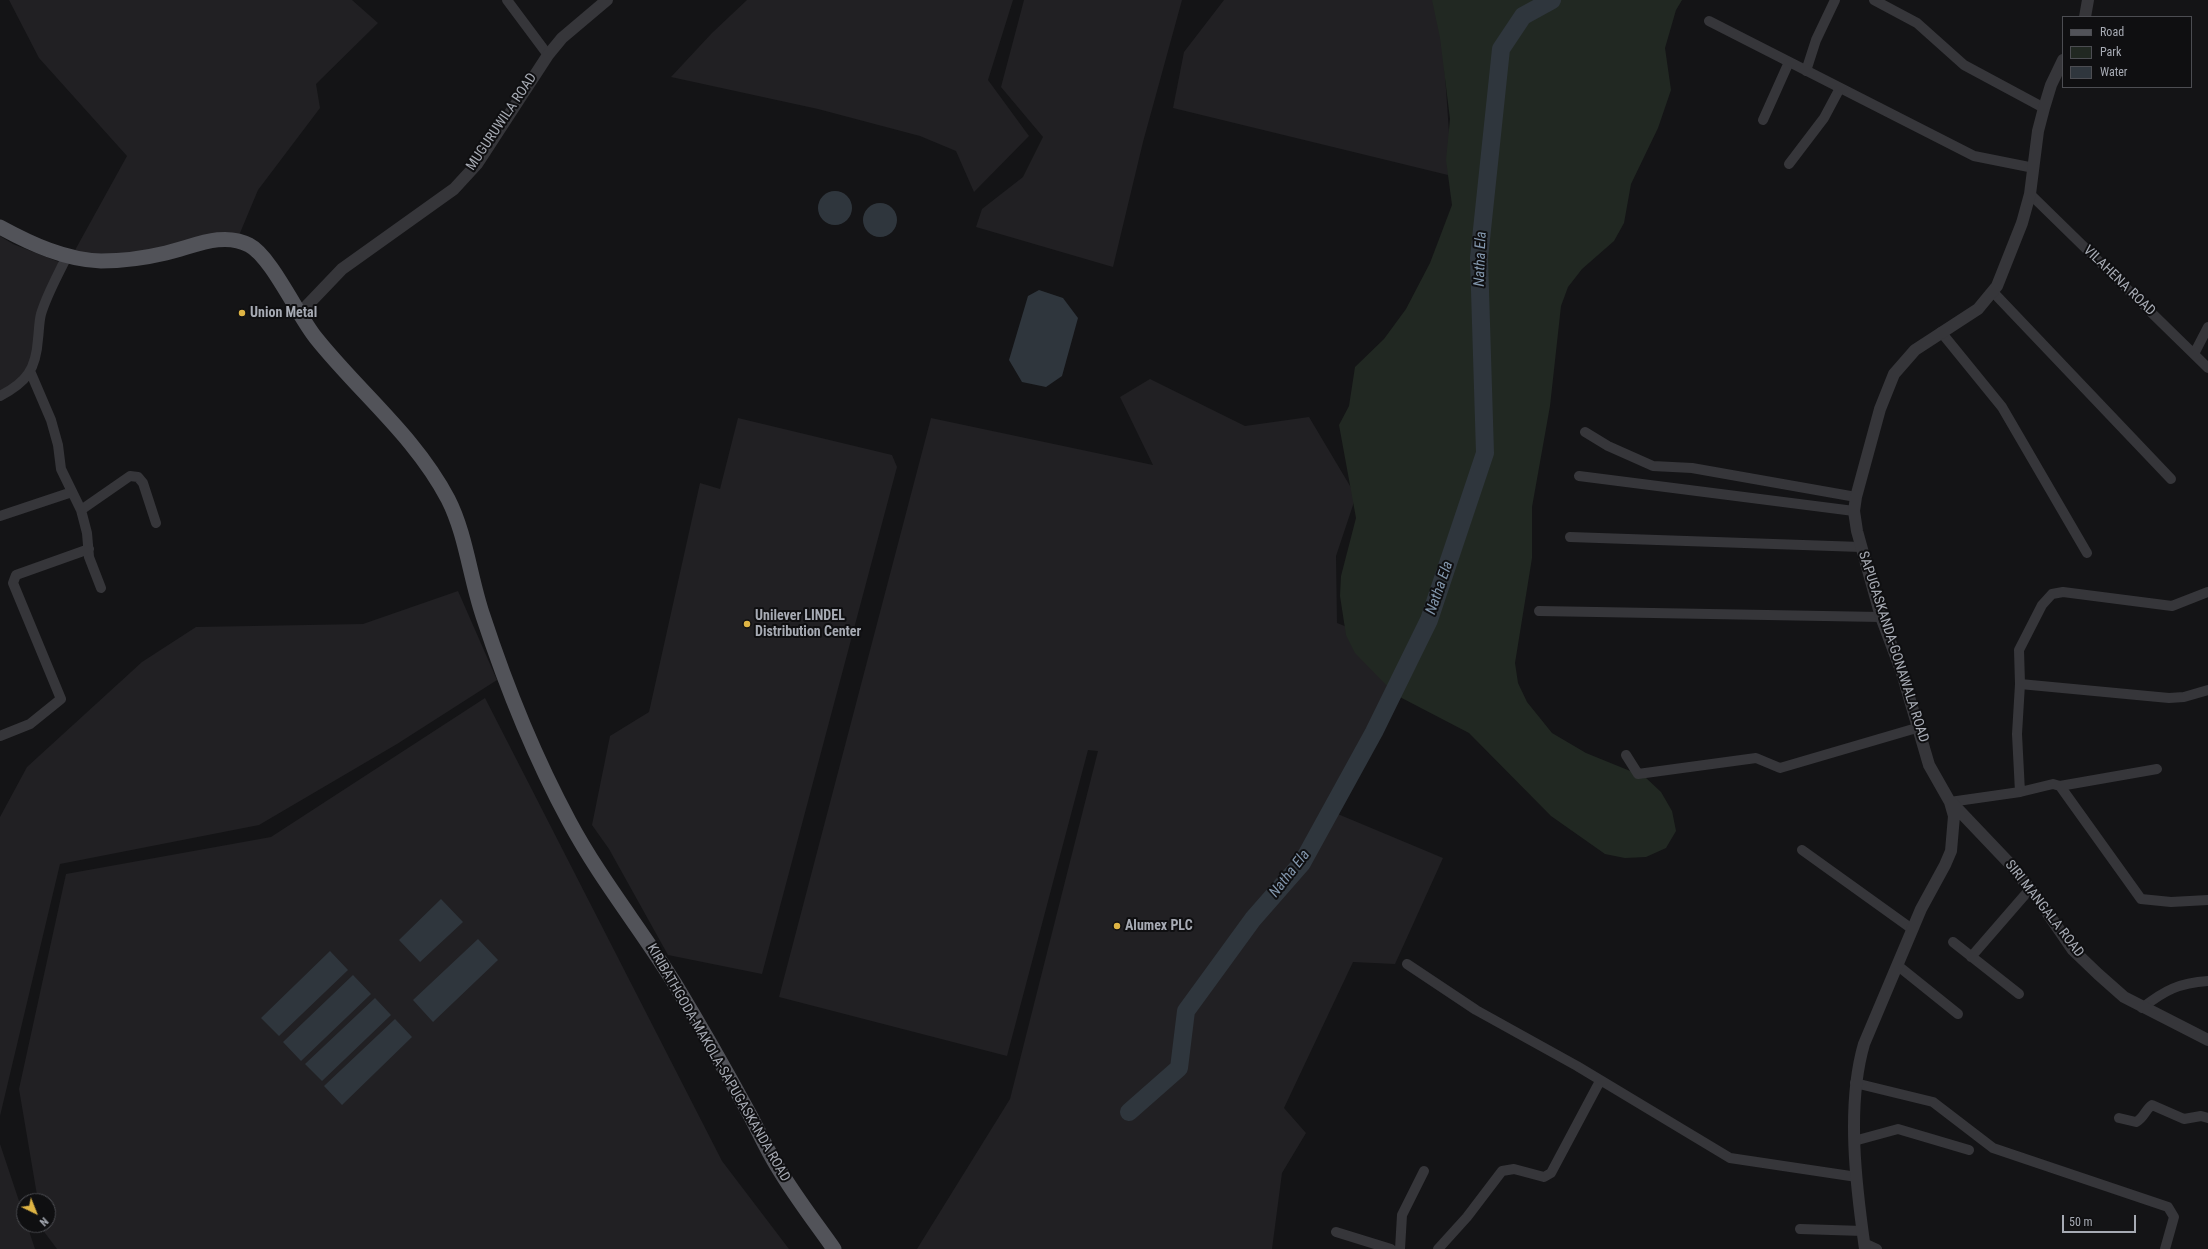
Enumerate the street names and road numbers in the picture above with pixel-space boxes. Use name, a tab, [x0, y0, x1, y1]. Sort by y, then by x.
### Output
street label: MUGURUWILA ROAD	[463, 70, 541, 174]
street label: VILAHENA ROAD	[2079, 242, 2159, 320]
street label: SAPUGASKANDA-GONAWALA ROAD	[1854, 549, 1932, 745]
street label: SIRI MANGALA ROAD	[2001, 857, 2087, 961]
street label: KIRIBATHGODA-MAKOLA-SAPUGASKANDA ROAD	[643, 941, 793, 1185]

